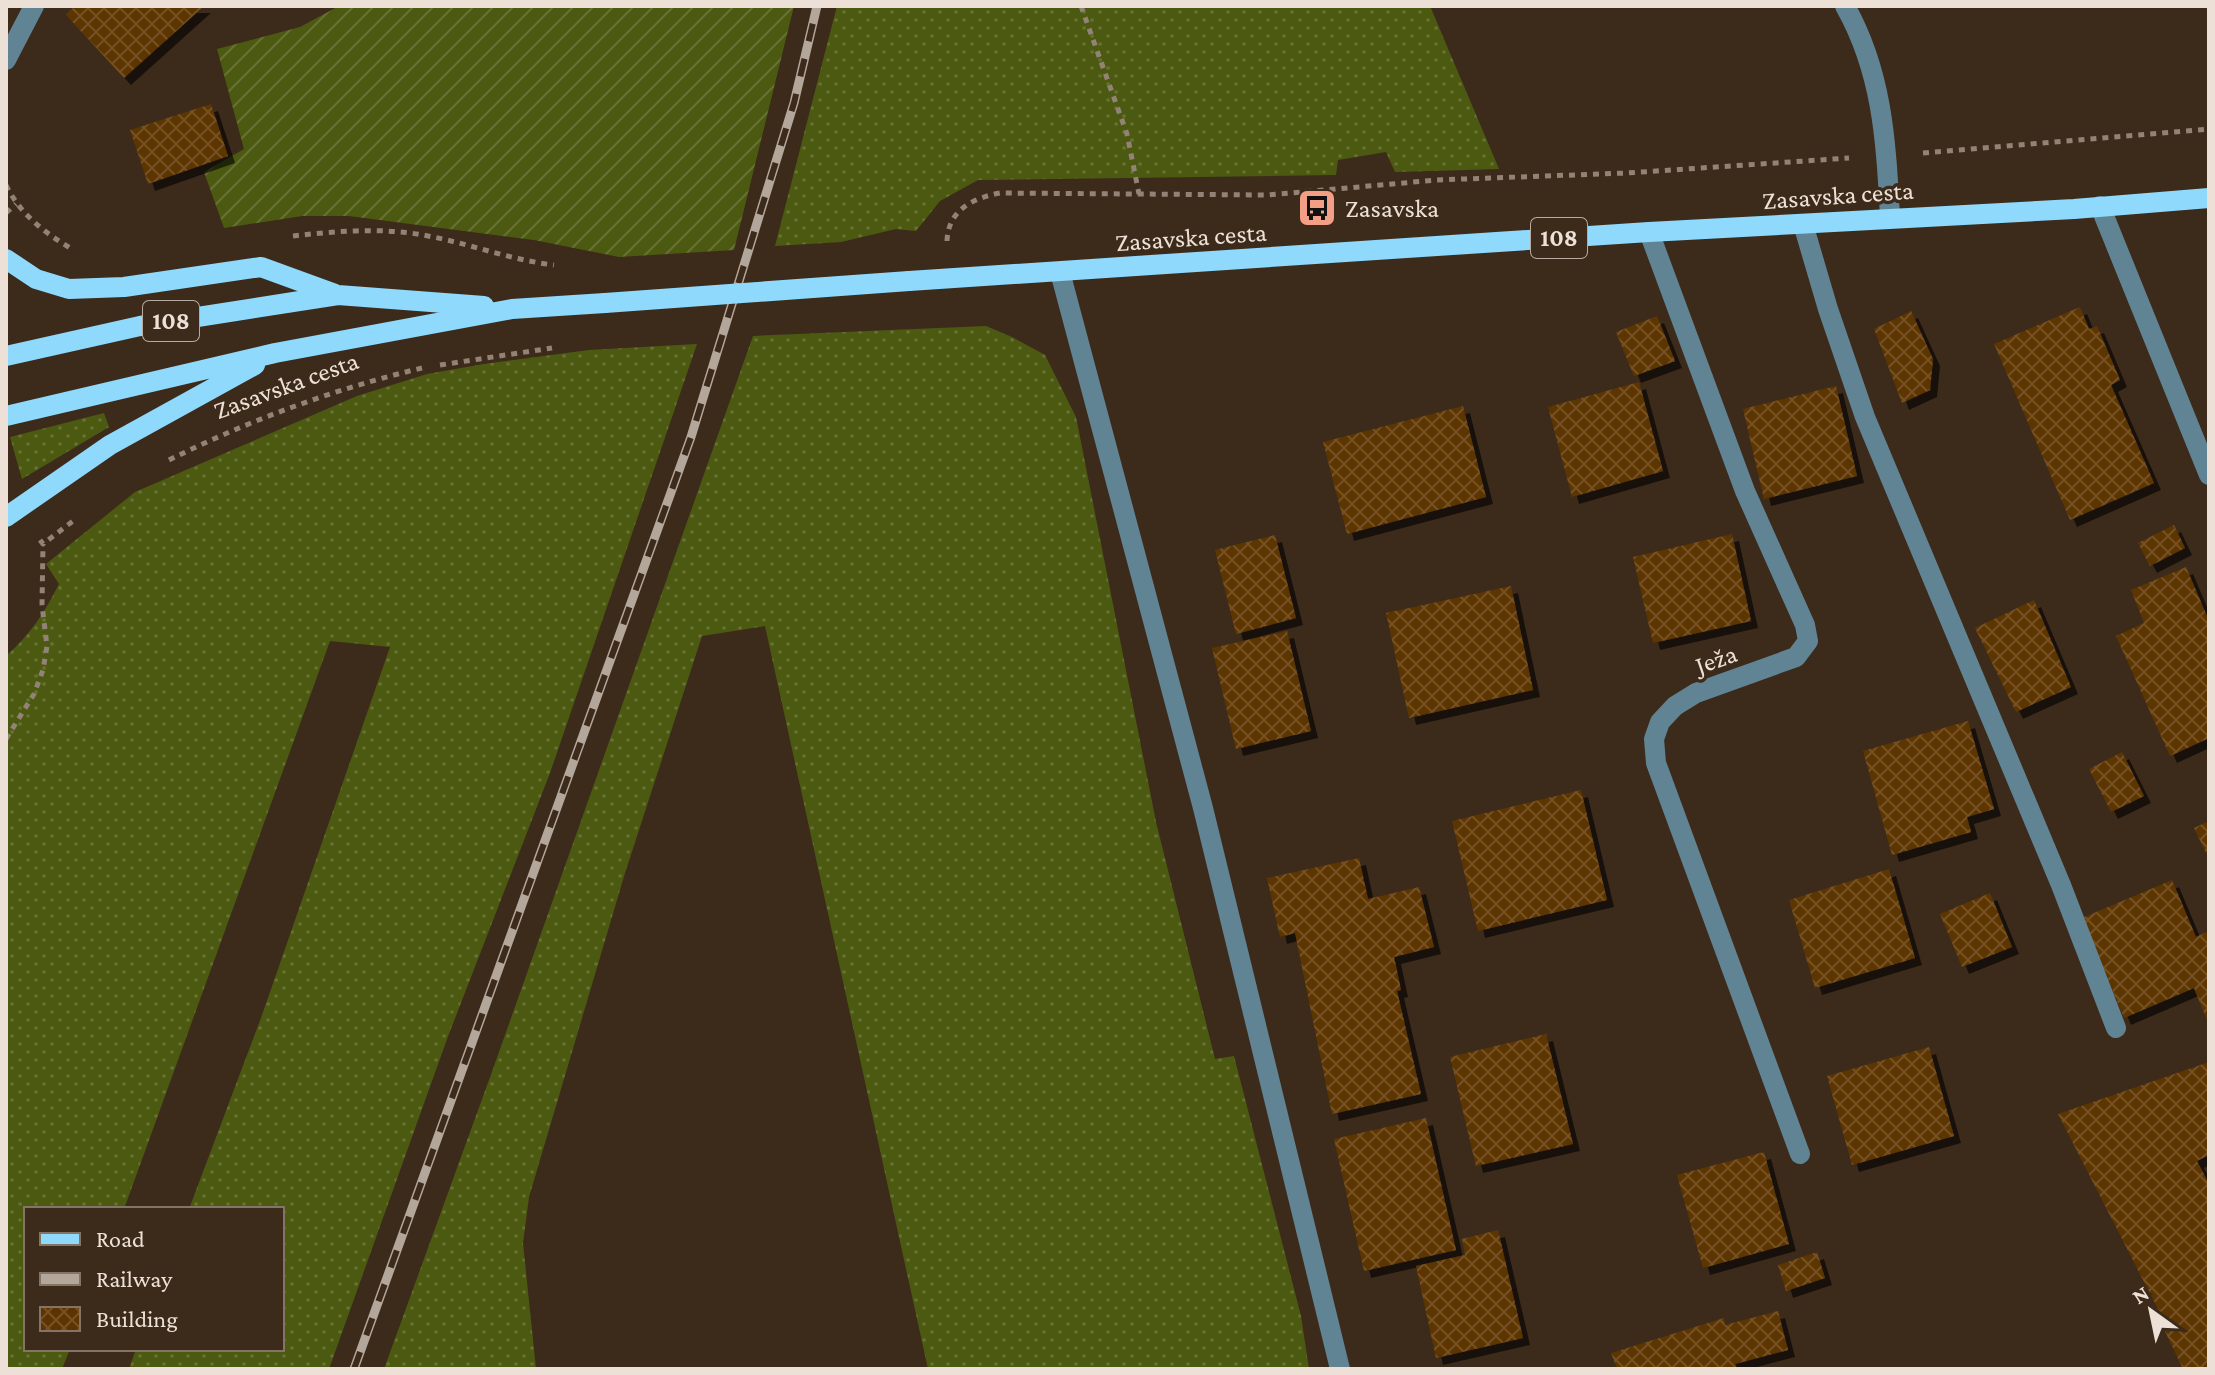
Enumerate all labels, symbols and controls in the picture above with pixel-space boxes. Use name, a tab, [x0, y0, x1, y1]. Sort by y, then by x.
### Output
street label: Zasavska cesta	[1761, 176, 1915, 215]
bus stop icon: Zasavska	[1296, 187, 1338, 229]
place label: Zasavska	[1345, 194, 1439, 223]
street label: Zasavska cesta	[1114, 218, 1268, 257]
road number: 108	[1531, 218, 1587, 258]
road number: 108	[143, 301, 199, 341]
street label: Zasavska cesta	[210, 346, 362, 425]
street label: Ježa	[1690, 639, 1741, 681]
legend	[24, 1207, 284, 1351]
text: Road	[96, 1225, 145, 1252]
text: Railway	[96, 1265, 173, 1292]
north arrow	[2111, 1271, 2191, 1351]
text: N	[2127, 1280, 2153, 1309]
text: Building	[96, 1305, 178, 1332]

